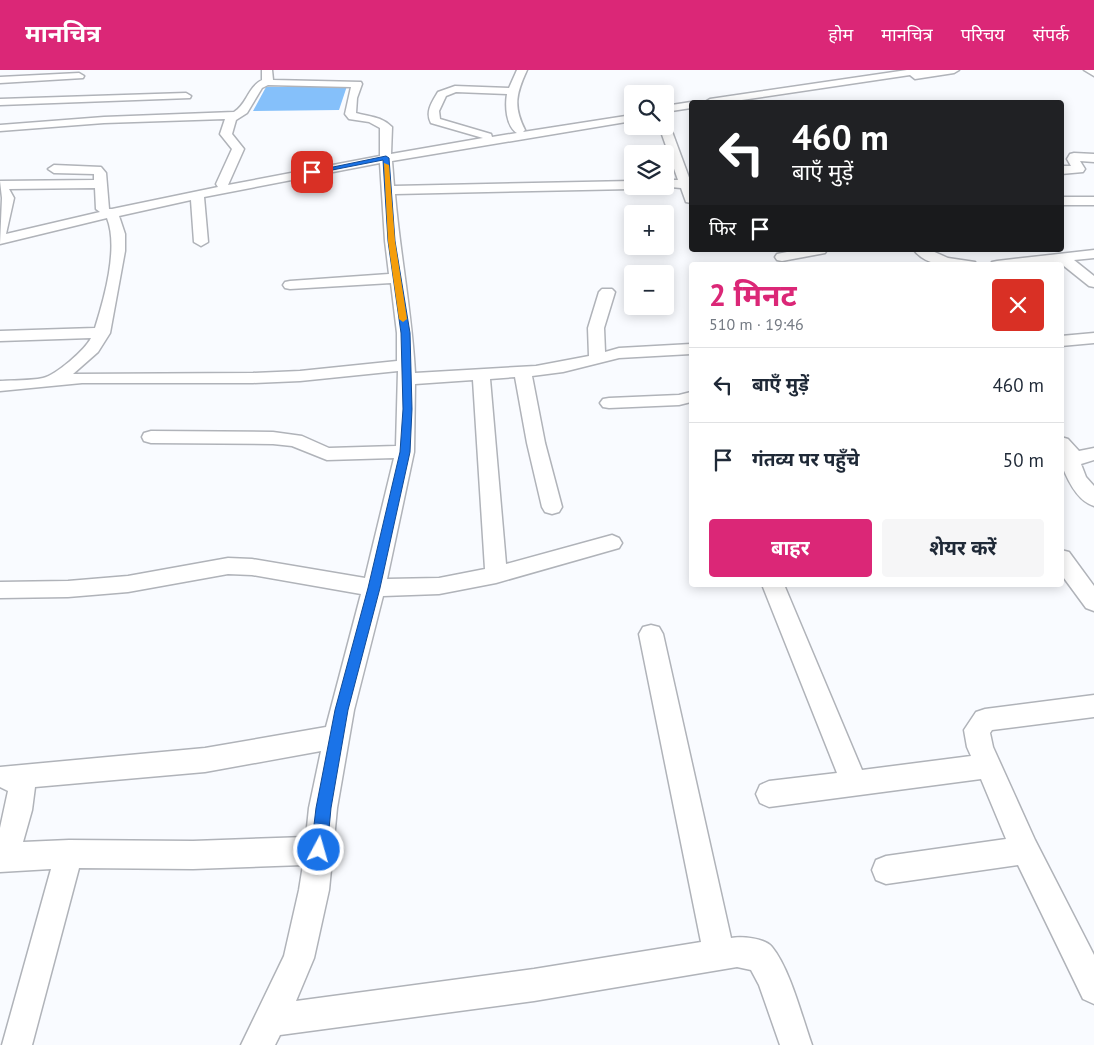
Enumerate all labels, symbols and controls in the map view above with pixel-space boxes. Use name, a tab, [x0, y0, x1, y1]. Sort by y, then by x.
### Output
text: मानचित्र	[25, 18, 101, 49]
text: होम	[828, 23, 853, 46]
text: मानचित्र	[881, 23, 933, 46]
text: परिचय	[961, 23, 1005, 46]
text: संपर्क	[1033, 23, 1069, 46]
map controls	[624, 85, 674, 315]
button: search	[624, 85, 674, 135]
text: 460 m	[792, 114, 889, 160]
icon: left	[709, 120, 774, 185]
button: layers	[624, 145, 674, 195]
pin	[291, 151, 333, 193]
icon: arrive	[298, 158, 326, 186]
text: बाएँ मुड़ें	[792, 158, 853, 186]
button: +	[624, 205, 674, 255]
icon: arrive	[746, 215, 774, 243]
text: फिर	[709, 216, 736, 240]
button: −	[624, 265, 674, 315]
text: 2 मिनट	[709, 275, 797, 314]
button: close	[992, 279, 1044, 331]
text: 510 m · 19:46	[709, 314, 804, 334]
icon: left	[709, 371, 737, 399]
text: बाएँ मुड़ें	[752, 372, 809, 396]
text: 460 m	[992, 373, 1044, 397]
icon: arrive	[709, 446, 737, 474]
text: गंतव्य पर पहुँचे	[752, 447, 859, 471]
text: 50 m	[1003, 448, 1044, 472]
button: बाहर	[709, 519, 872, 577]
button: शेयर करें	[882, 519, 1044, 577]
position arrow	[292, 823, 344, 875]

